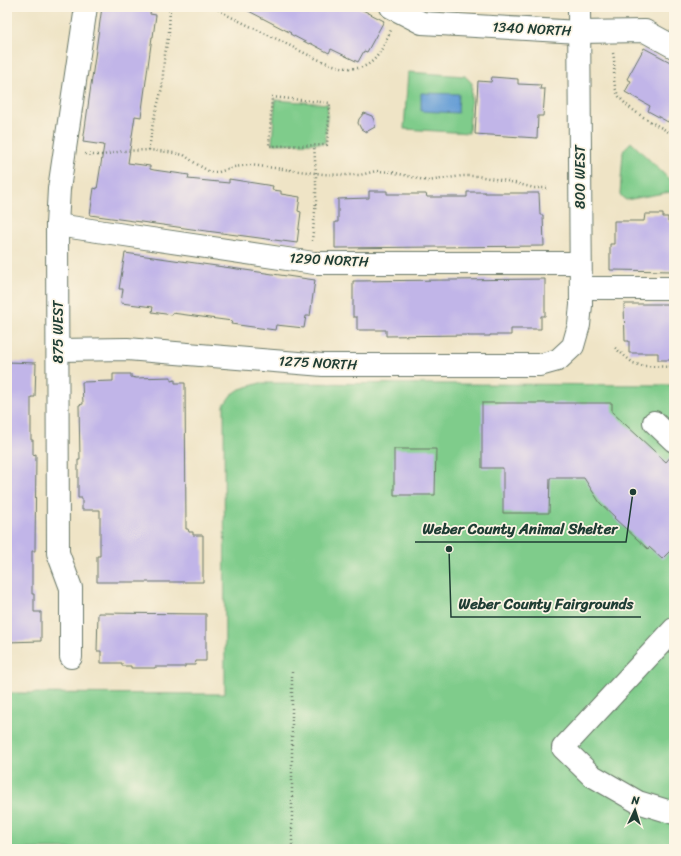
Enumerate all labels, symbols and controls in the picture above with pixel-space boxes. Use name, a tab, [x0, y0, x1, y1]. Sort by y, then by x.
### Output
street label: 1340 NORTH	[492, 14, 572, 44]
street label: 800 WEST	[568, 144, 593, 209]
street label: 1290 NORTH	[289, 245, 369, 275]
street label: 875 WEST	[46, 299, 71, 363]
street label: 1275 NORTH	[278, 348, 358, 378]
callout: Weber County Animal Shelter	[415, 515, 626, 542]
text: Weber County Animal Shelter	[422, 516, 619, 542]
callout: Weber County Fairgrounds	[451, 590, 641, 617]
text: Weber County Fairgrounds	[459, 591, 635, 617]
north arrow	[615, 790, 655, 830]
text: N	[630, 791, 641, 810]

